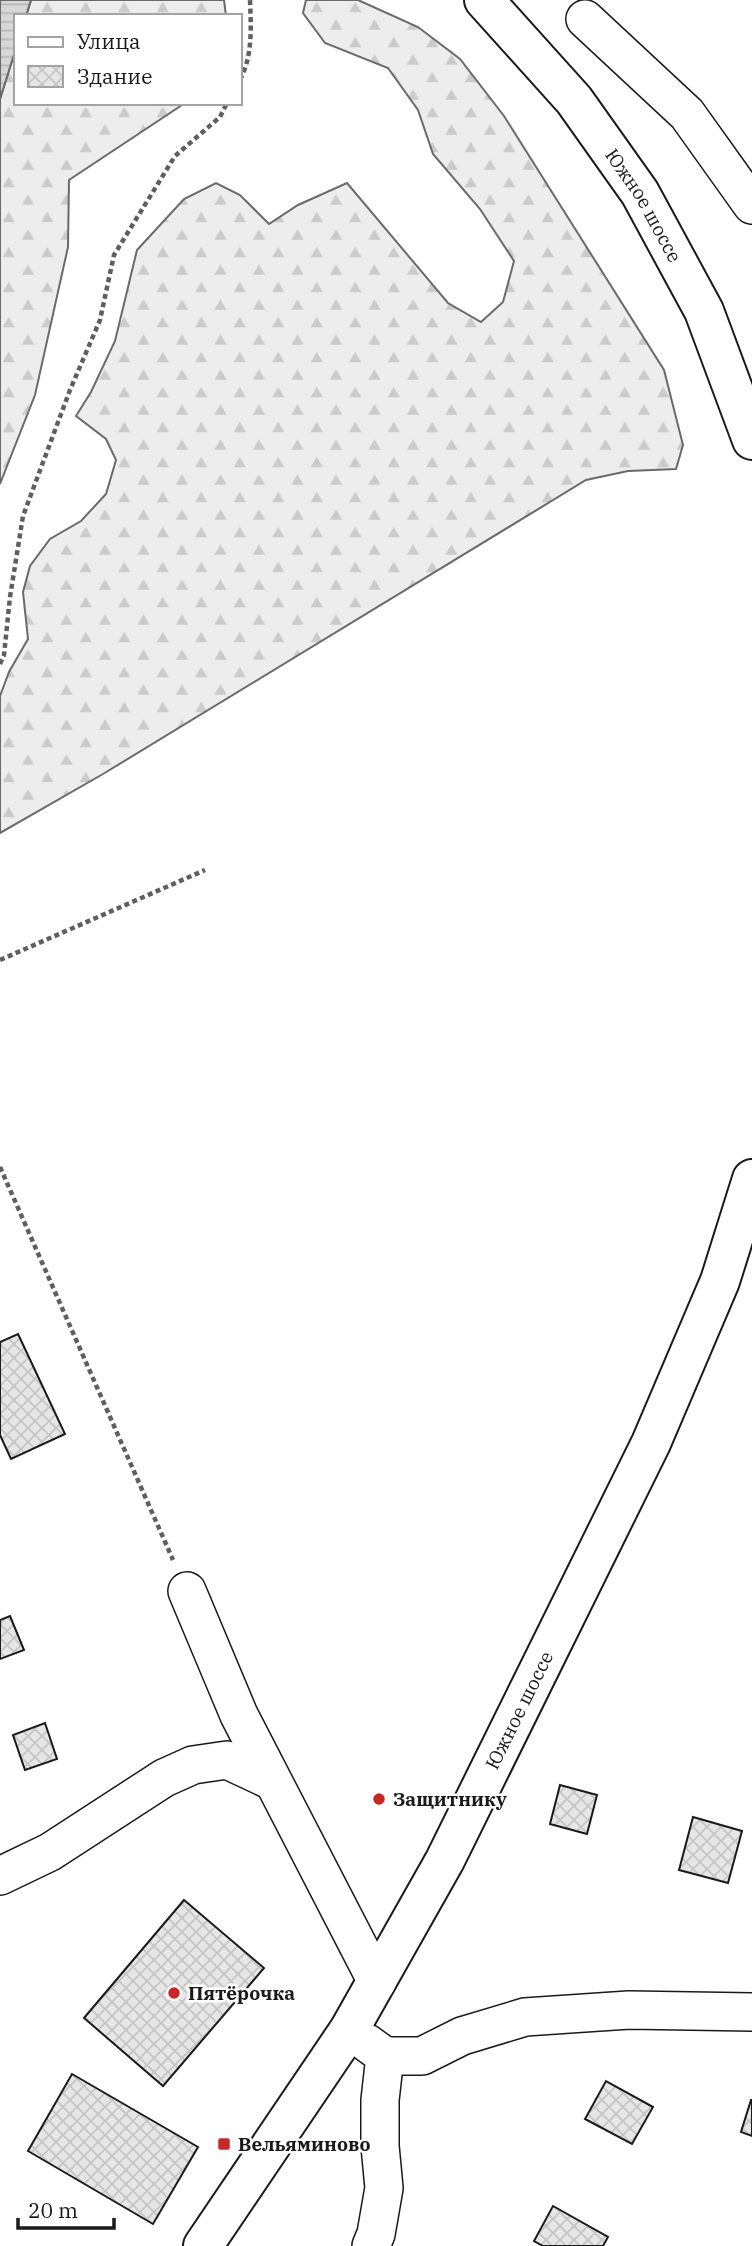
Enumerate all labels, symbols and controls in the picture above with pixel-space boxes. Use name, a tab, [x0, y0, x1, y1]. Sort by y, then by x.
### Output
legend	[14, 14, 242, 105]
text: Улица	[77, 27, 141, 55]
text: Здание	[77, 62, 152, 90]
street label: Южное шоссе	[600, 144, 687, 266]
street label: Южное шоссе	[480, 1647, 558, 1773]
place label: Защитнику	[393, 1787, 507, 1811]
marker: Защитнику	[371, 1791, 387, 1807]
place label: Пятёрочка	[188, 1981, 295, 2005]
marker: Пятёрочка	[166, 1985, 182, 2001]
place label: Вельяминово	[238, 2132, 370, 2156]
marker: Вельяминово	[216, 2136, 232, 2152]
scale bar	[18, 2186, 114, 2230]
text: 20 m	[28, 2196, 78, 2224]

